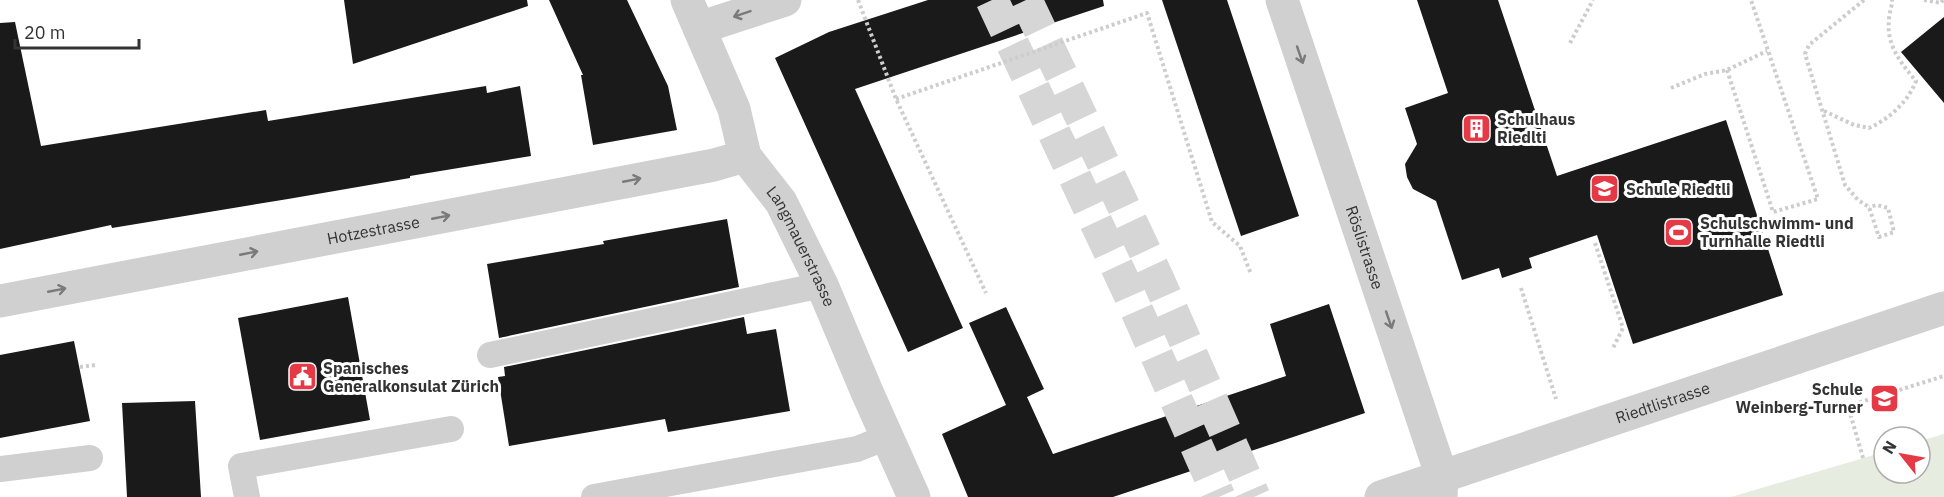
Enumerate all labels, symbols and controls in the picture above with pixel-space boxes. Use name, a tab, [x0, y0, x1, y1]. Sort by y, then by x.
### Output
one-way arrow	[733, 10, 752, 21]
scale bar	[15, 12, 140, 50]
text: 20 m	[24, 21, 66, 44]
one-way arrow	[1296, 45, 1307, 64]
place label: Schulhaus Riedlti	[1497, 109, 1575, 147]
building icon: Schulhaus Riedlti	[1460, 112, 1492, 144]
school or university icon: Schule Riedtli	[1589, 173, 1621, 205]
one-way arrow	[622, 174, 641, 185]
place label: Schule Riedtli	[1626, 179, 1731, 199]
street label: Langmauerstrasse	[762, 182, 840, 310]
street label: Röslistrasse	[1342, 203, 1388, 292]
street label: Hotzestrasse	[325, 211, 421, 249]
one-way arrow	[430, 211, 450, 222]
place label: Schulschwimm- und Turnhalle Riedtli	[1700, 213, 1854, 251]
sports icon: Schulschwimm- und Turnhalle Riedtli	[1663, 216, 1695, 248]
one-way arrow	[239, 247, 258, 258]
one-way arrow	[47, 284, 67, 295]
one-way arrow	[1385, 310, 1396, 329]
place label: Spanisches Generalkonsulat Zürich	[323, 358, 499, 396]
public building icon: Spanisches Generalkonsulat Zürich	[286, 361, 318, 393]
street label: Riedtlistrasse	[1613, 377, 1713, 428]
place label: Schule Weinberg-Turner	[1736, 379, 1864, 417]
school or university icon: Schule Weinberg-Turner	[1868, 382, 1900, 414]
north arrow	[1872, 425, 1932, 485]
text: N	[1878, 437, 1901, 457]

